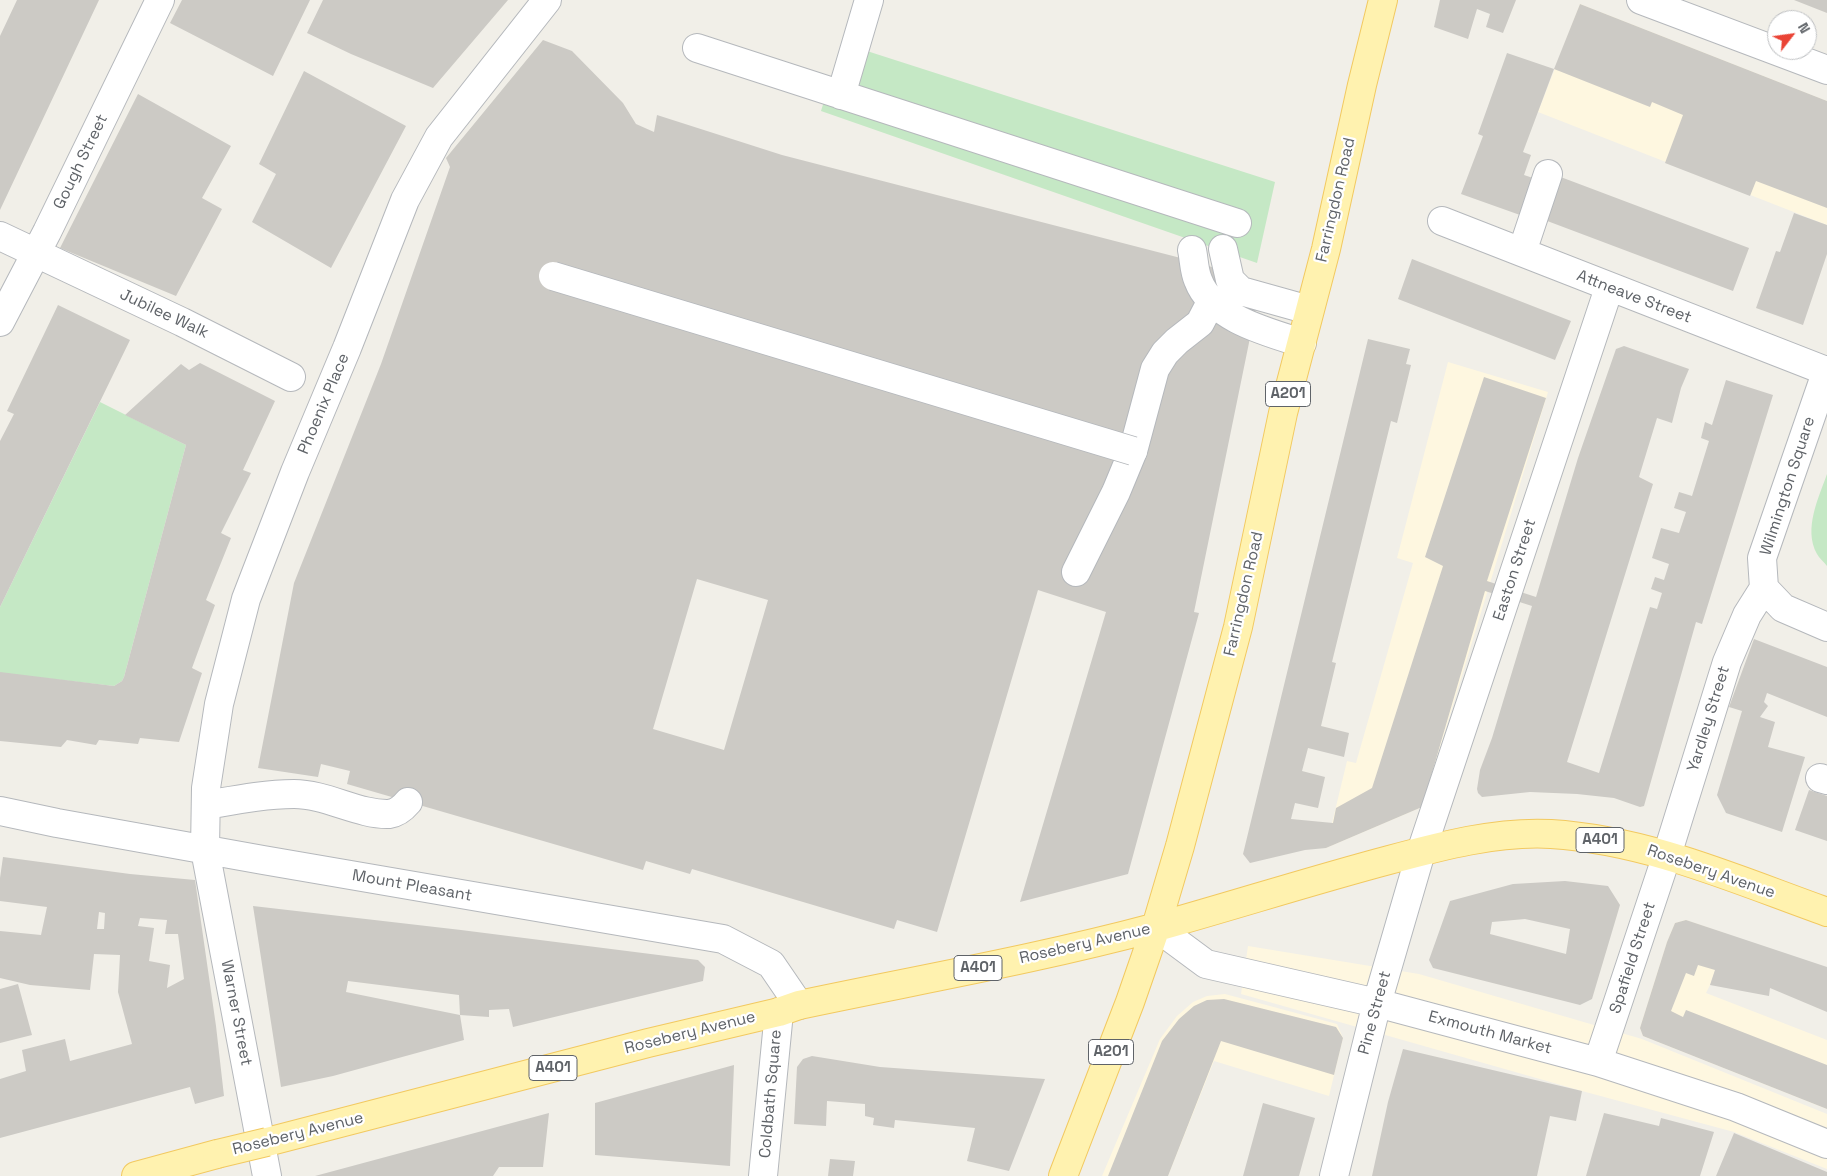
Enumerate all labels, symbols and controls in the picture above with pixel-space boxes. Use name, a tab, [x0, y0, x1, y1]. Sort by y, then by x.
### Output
north arrow	[1767, 10, 1817, 60]
text: N	[1794, 19, 1814, 37]
street label: Gough Street	[50, 111, 112, 213]
street label: Farringdon Road	[1312, 136, 1360, 264]
street label: Attneave Street	[1574, 266, 1694, 328]
street label: Jubilee Walk	[117, 285, 211, 343]
street label: Phoenix Place	[294, 351, 354, 457]
road number: A201	[1266, 382, 1310, 406]
street label: Wilmington Square	[1756, 414, 1820, 558]
street label: Easton Street	[1489, 517, 1541, 623]
street label: Farringdon Road	[1220, 530, 1268, 658]
street label: Yardley Street	[1684, 664, 1734, 774]
road number: A401	[1576, 828, 1624, 852]
street label: Rosebery Avenue	[1644, 841, 1778, 903]
street label: Mount Pleasant	[351, 866, 473, 906]
street label: Spafield Street	[1606, 900, 1660, 1016]
street label: Rosebery Avenue	[1018, 920, 1152, 968]
road number: A401	[954, 956, 1002, 980]
street label: Warner Street	[216, 958, 256, 1068]
street label: Pine Street	[1355, 969, 1395, 1057]
street label: Rosebery Avenue	[623, 1007, 757, 1059]
street label: Exmouth Market	[1426, 1007, 1554, 1059]
street label: Coldbath Square	[756, 1029, 786, 1159]
road number: A201	[1088, 1040, 1134, 1064]
road number: A401	[529, 1056, 577, 1080]
street label: Rosebery Avenue	[231, 1108, 365, 1160]

